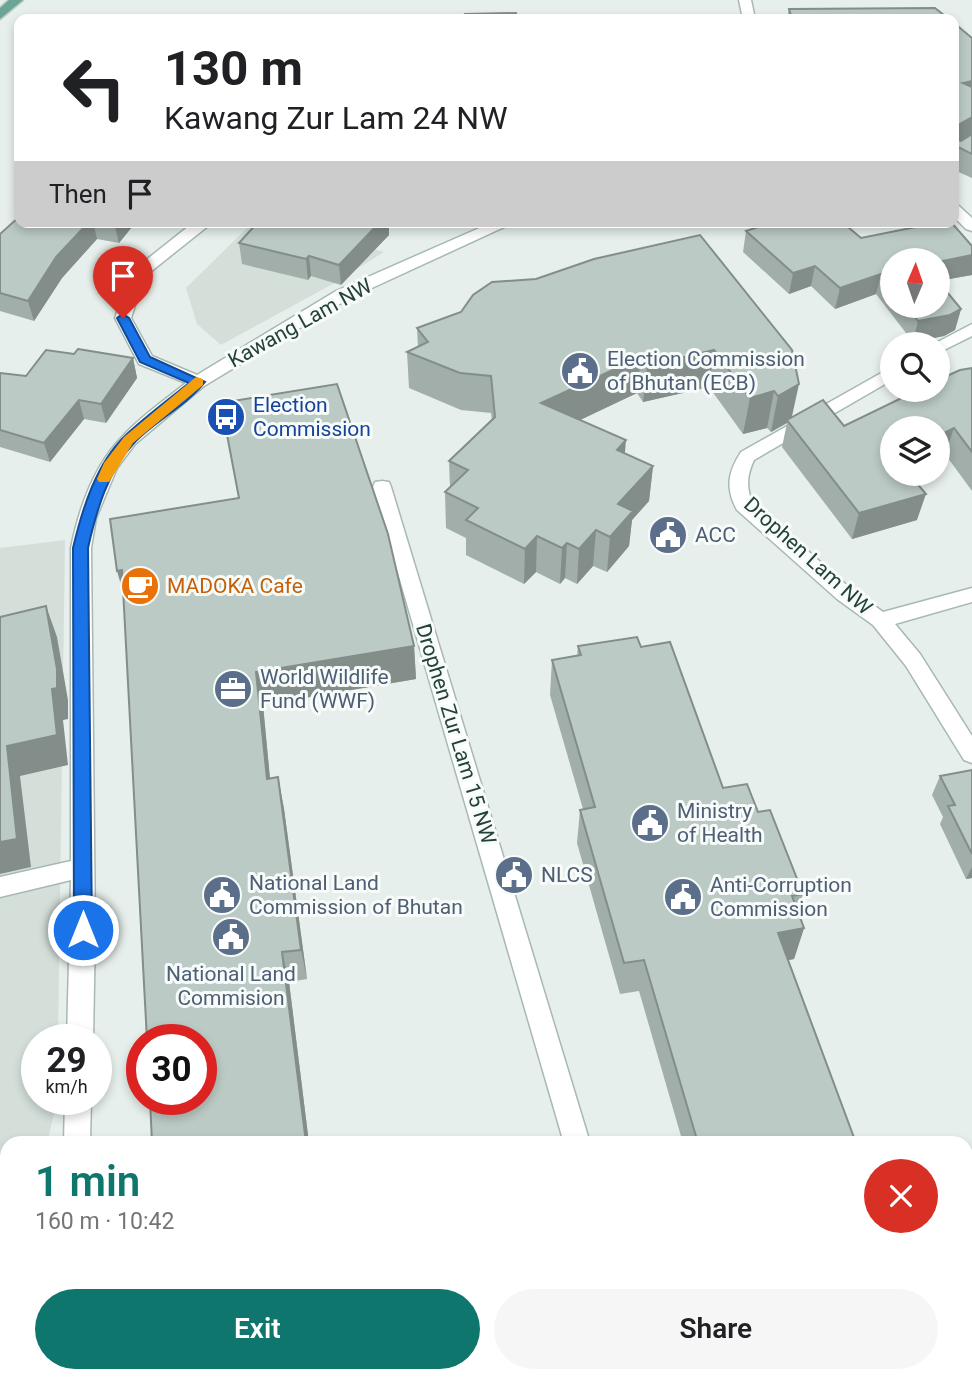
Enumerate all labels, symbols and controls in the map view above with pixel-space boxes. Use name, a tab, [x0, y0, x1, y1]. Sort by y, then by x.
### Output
text: 130 m	[164, 40, 303, 97]
icon: left	[49, 42, 140, 133]
text: Kawang Zur Lam 24 NW	[164, 99, 508, 137]
icon: arrive	[121, 175, 159, 213]
text: Then	[49, 179, 107, 209]
pin	[93, 246, 153, 318]
north arrow	[880, 248, 950, 318]
map controls	[880, 248, 950, 486]
icon: arrive	[104, 257, 142, 295]
street label: Kawang Lam NW	[224, 273, 376, 372]
button: search	[880, 332, 950, 402]
place label: Election Commission of Bhutan (ECB)	[607, 347, 805, 395]
public building icon: Election Commission of Bhutan (ECB)	[559, 350, 601, 392]
place label: Election Commission	[253, 393, 371, 441]
bus stop icon: Election Commission	[205, 396, 247, 438]
button: layers	[880, 416, 950, 486]
street label: Drophen Lam NW	[739, 492, 877, 620]
public building icon: ACC	[647, 514, 689, 556]
place label: ACC	[695, 523, 736, 547]
cafe icon: MADOKA Cafe	[119, 565, 161, 607]
place label: MADOKA Cafe	[167, 574, 303, 598]
street label: Drophen Zur Lam 15 NW	[411, 621, 501, 847]
place label: World Wildlife Fund (WWF)	[260, 665, 389, 713]
office icon: World Wildlife Fund (WWF)	[212, 668, 254, 710]
place label: Ministry of Health	[677, 799, 763, 847]
public building icon: Ministry of Health	[629, 802, 671, 844]
public building icon: NLCS	[493, 854, 535, 896]
place label: NLCS	[541, 863, 593, 887]
place label: National Land Commission of Bhutan	[249, 871, 463, 919]
place label: Anti-Corruption Commission	[710, 873, 852, 921]
public building icon: National Land Commission of Bhutan	[201, 874, 243, 916]
public building icon: Anti-Corruption Commission	[662, 876, 704, 918]
position arrow	[46, 893, 120, 967]
public building icon: National Land Commision	[210, 916, 252, 958]
place label: National Land Commision	[166, 962, 296, 1010]
speed limit sign: 30	[126, 1024, 217, 1115]
text: 29	[46, 1040, 87, 1081]
text: km/h	[45, 1076, 88, 1097]
text: 1 min	[35, 1157, 140, 1206]
button: close	[864, 1159, 938, 1233]
text: 160 m · 10:42	[35, 1208, 174, 1235]
button: Exit	[35, 1289, 480, 1369]
button: Share	[494, 1289, 938, 1369]

